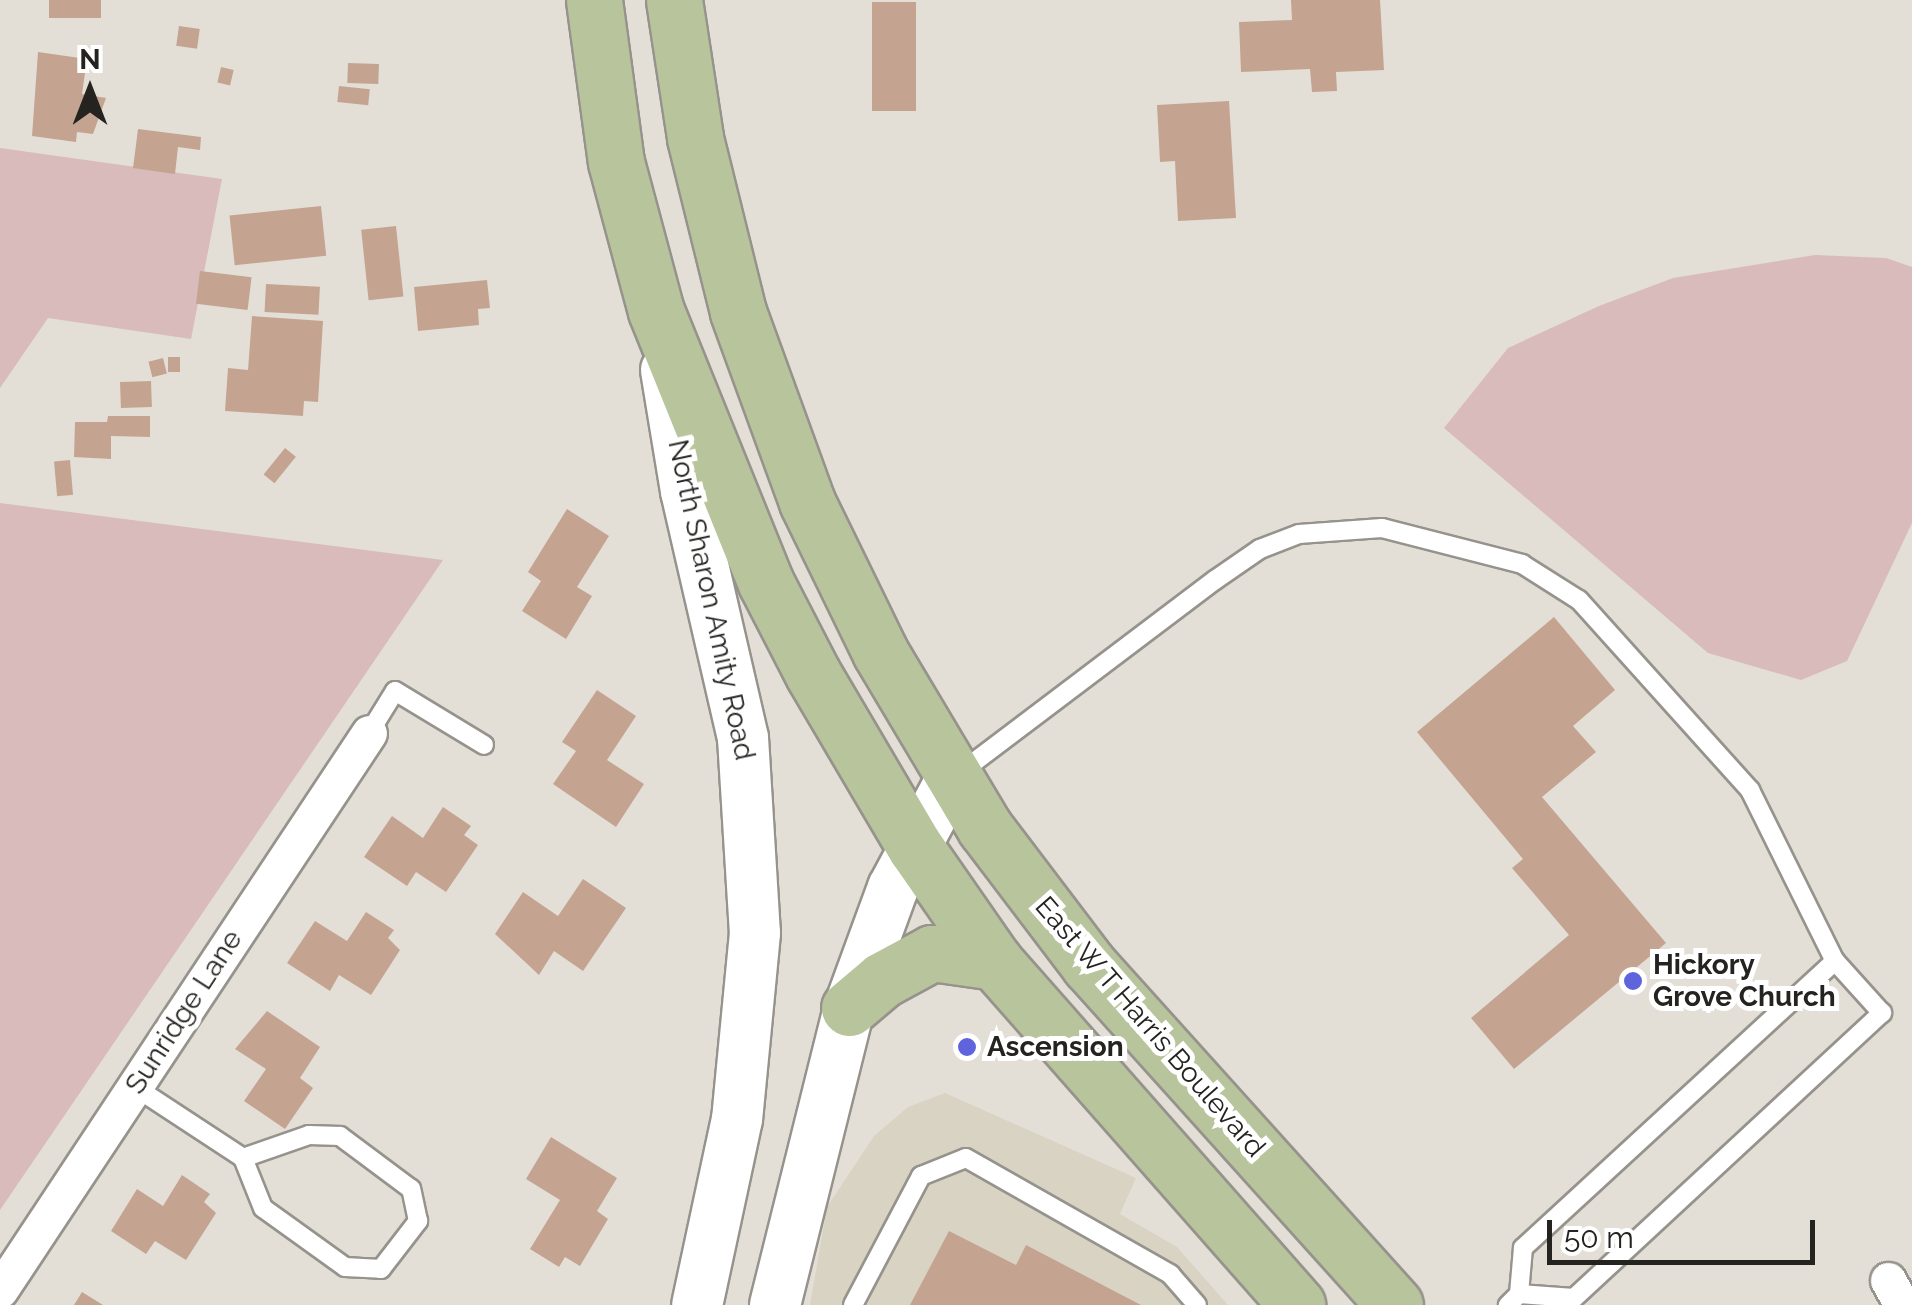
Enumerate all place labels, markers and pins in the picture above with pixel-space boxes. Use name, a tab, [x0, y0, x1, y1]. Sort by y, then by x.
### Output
place label: Hickory Grove Church	[1653, 948, 1836, 1014]
marker: Hickory Grove Church	[1622, 970, 1644, 992]
place label: Ascension	[987, 1030, 1124, 1064]
marker: Ascension	[956, 1036, 978, 1058]

